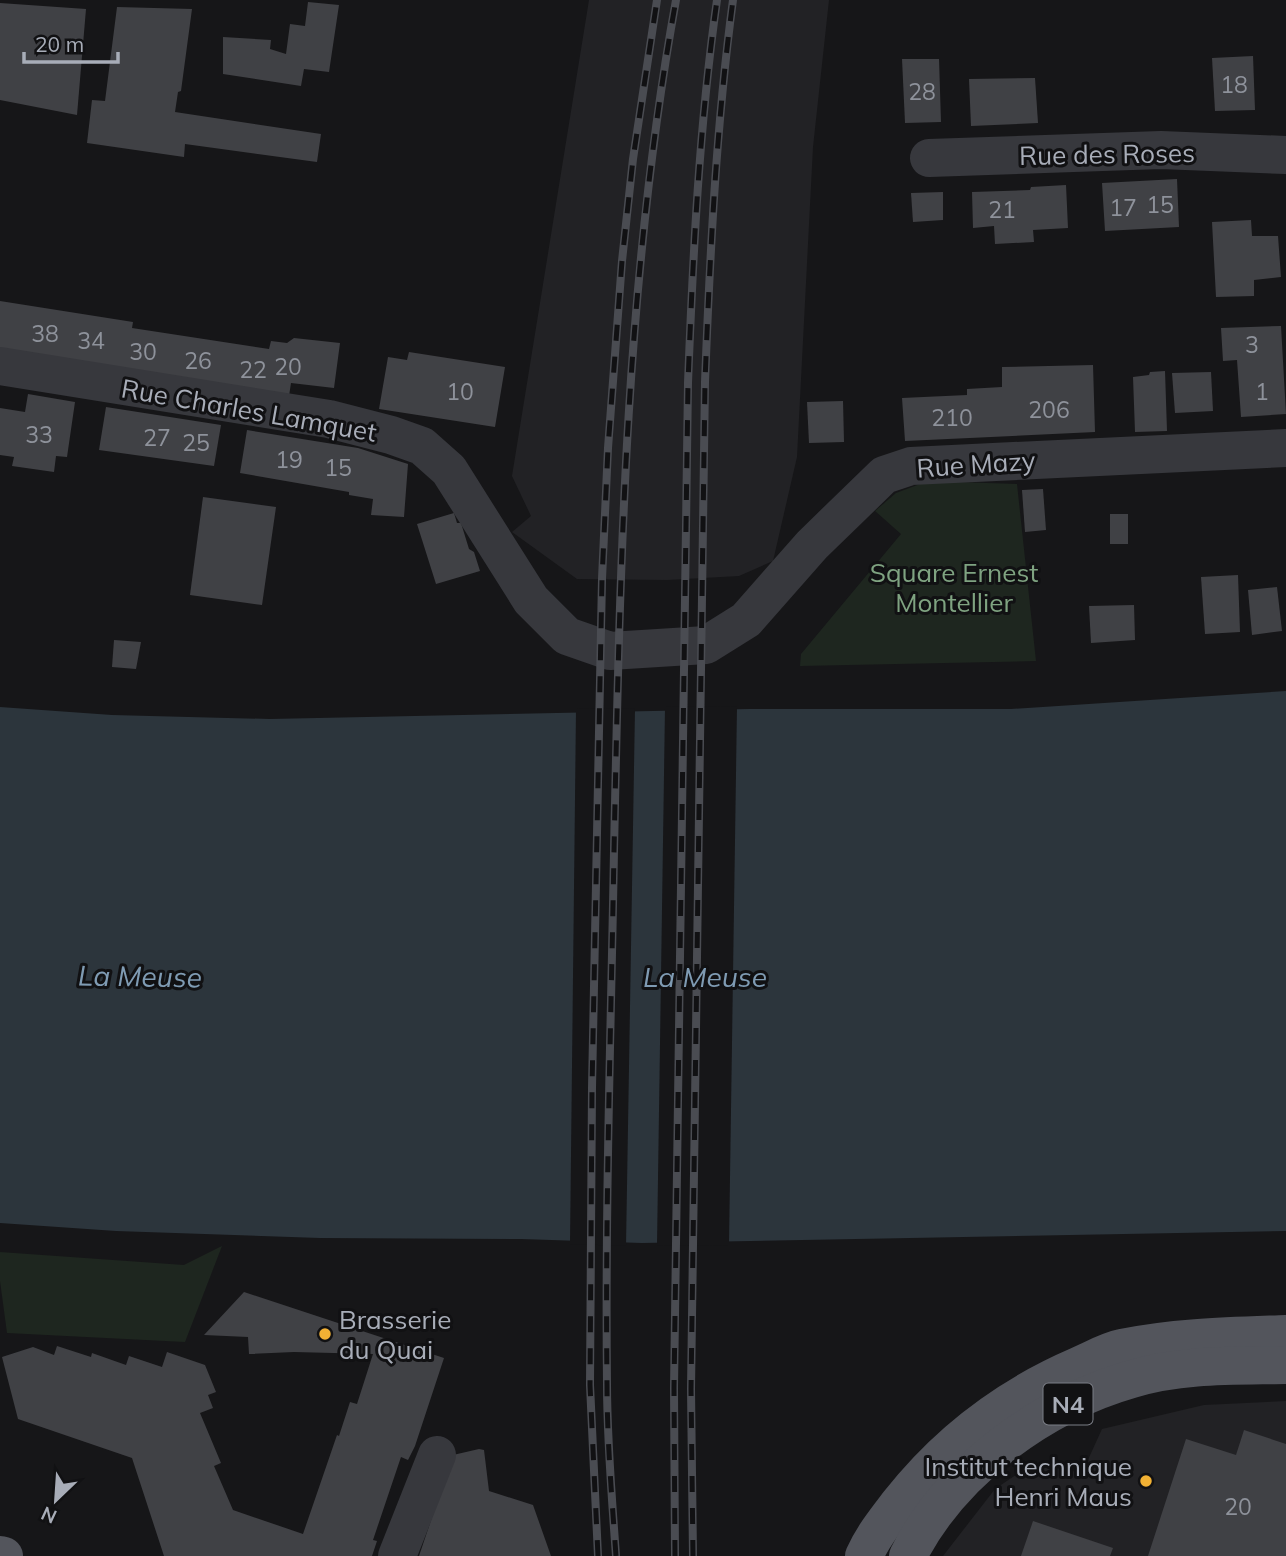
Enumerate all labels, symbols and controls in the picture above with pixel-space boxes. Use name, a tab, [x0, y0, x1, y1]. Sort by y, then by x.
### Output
scale bar	[24, 21, 119, 65]
text: 20 m	[35, 31, 84, 57]
house number: 18	[1220, 70, 1248, 99]
house number: 28	[908, 77, 936, 106]
street label: Rue des Roses	[1019, 136, 1195, 172]
house number: 15	[1146, 190, 1174, 219]
house number: 17	[1109, 193, 1137, 222]
house number: 21	[988, 195, 1016, 224]
house number: 38	[31, 319, 59, 348]
house number: 34	[77, 326, 105, 355]
house number: 3	[1245, 330, 1259, 359]
house number: 30	[129, 337, 157, 366]
house number: 26	[184, 346, 212, 375]
house number: 20	[274, 352, 302, 381]
house number: 22	[239, 355, 267, 384]
street label: Rue Charles Lamquet	[119, 371, 379, 449]
house number: 10	[446, 377, 474, 406]
house number: 1	[1255, 377, 1269, 406]
house number: 206	[1028, 395, 1070, 424]
house number: 210	[931, 403, 973, 432]
house number: 33	[25, 420, 53, 449]
house number: 27	[143, 423, 171, 452]
house number: 25	[182, 428, 210, 457]
street label: Rue Mazy	[916, 443, 1037, 485]
house number: 19	[275, 445, 303, 474]
house number: 15	[324, 453, 352, 482]
park label: Square Ernest Montellier	[870, 556, 1038, 619]
water label: La Meuse	[78, 957, 202, 995]
water label: La Meuse	[643, 959, 767, 994]
place label: Brasserie du Quai	[339, 1303, 451, 1366]
marker: Brasserie du Quai	[317, 1326, 333, 1342]
road number: N4	[1044, 1384, 1092, 1424]
place label: Institut technique Henri Maus	[925, 1450, 1132, 1513]
north arrow	[21, 1465, 91, 1535]
marker: Institut technique Henri Maus	[1138, 1473, 1154, 1489]
house number: 20	[1224, 1492, 1252, 1521]
text: N	[37, 1501, 60, 1529]

